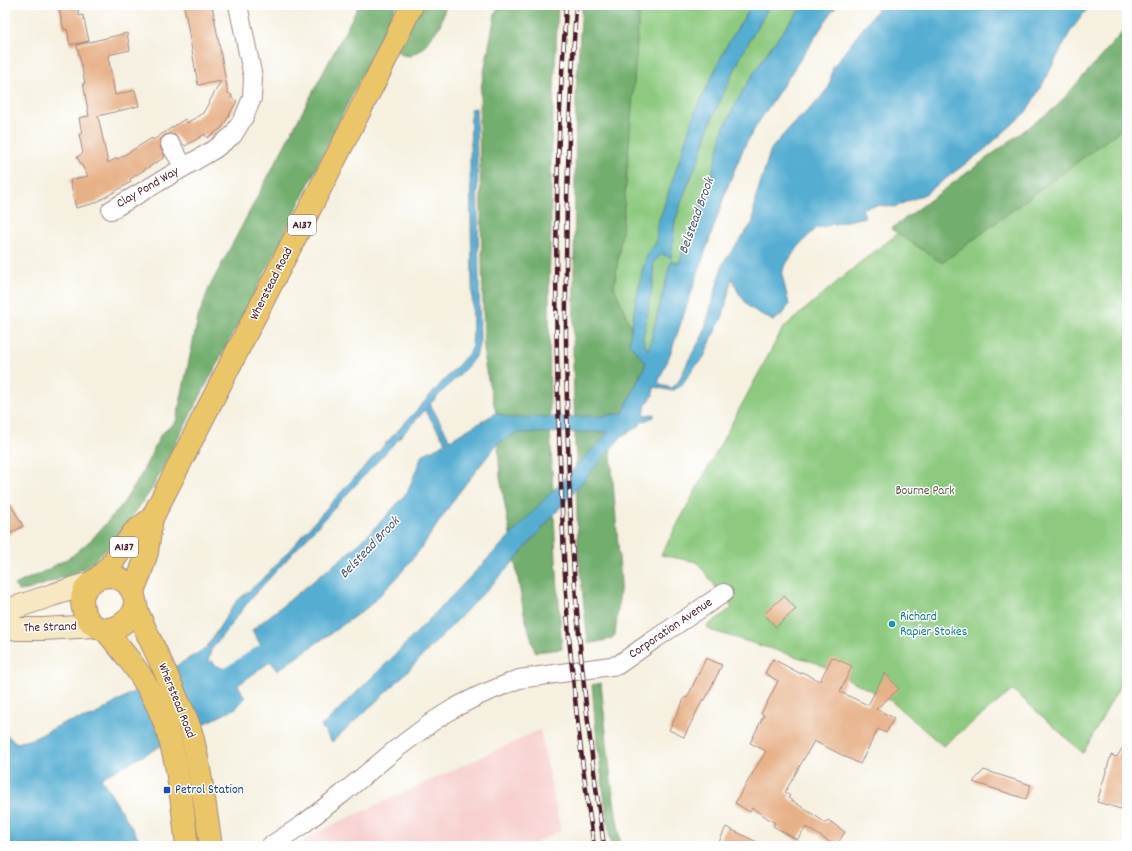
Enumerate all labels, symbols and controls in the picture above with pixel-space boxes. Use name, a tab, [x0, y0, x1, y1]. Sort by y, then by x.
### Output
street label: Clay Pond Way	[113, 162, 183, 214]
water label: Belstead Brook	[674, 174, 720, 257]
road number: A137	[288, 215, 316, 235]
street label: Wherstead Road	[246, 244, 298, 324]
park label: Bourne Park	[895, 482, 955, 501]
water label: Belstead Brook	[335, 511, 406, 584]
road number: A137	[110, 537, 138, 557]
street label: Corporation Avenue	[625, 594, 717, 664]
place label: Richard Rapier Stokes	[900, 608, 967, 642]
street label: The Strand	[23, 618, 77, 638]
marker: Richard Rapier Stokes	[887, 619, 897, 629]
street label: Wherstead Road	[152, 661, 200, 741]
place label: Petrol Station	[175, 781, 244, 800]
marker: Petrol Station	[162, 785, 172, 795]

